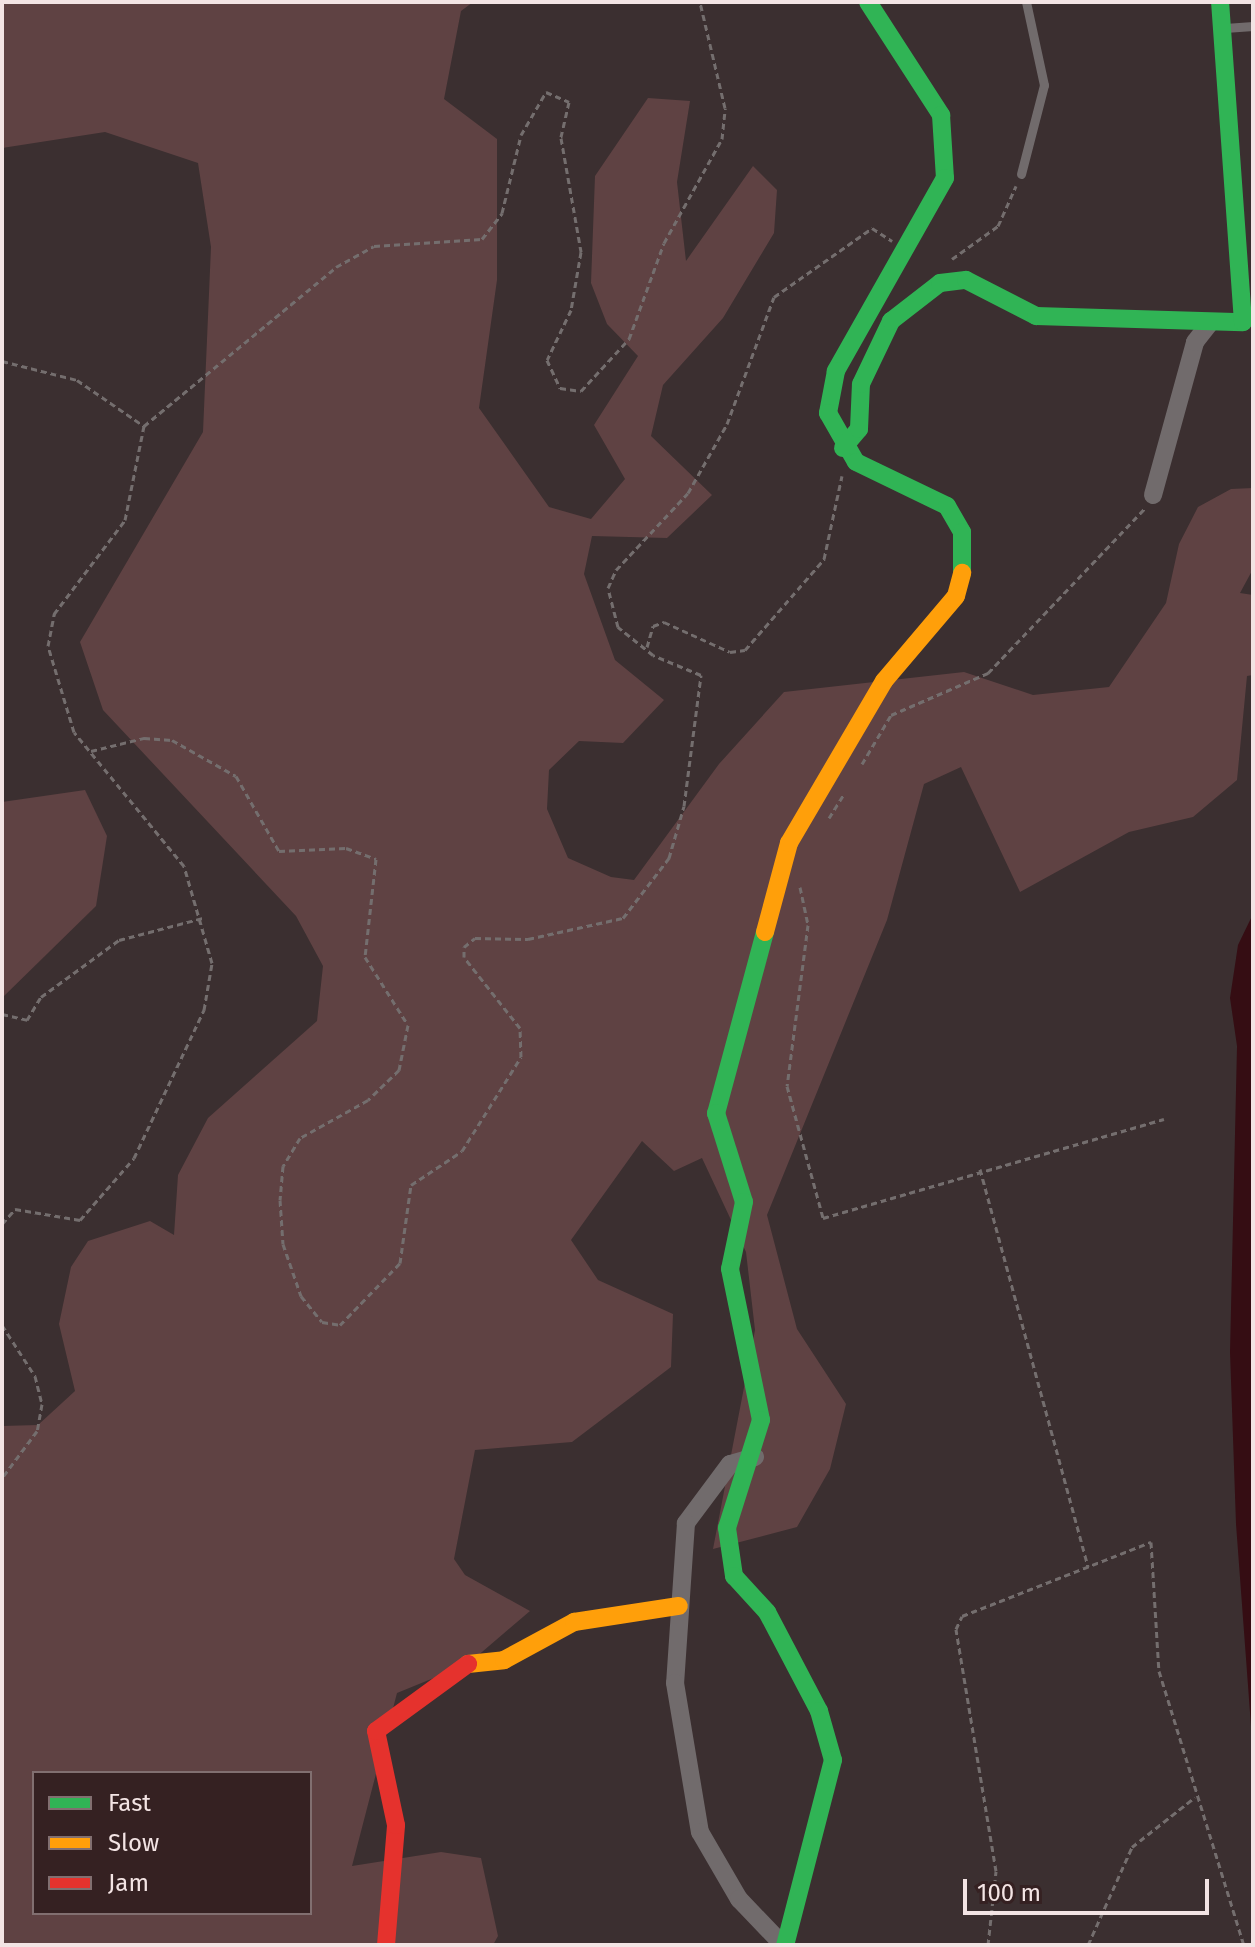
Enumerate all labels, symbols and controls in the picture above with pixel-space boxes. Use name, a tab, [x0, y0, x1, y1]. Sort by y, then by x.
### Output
legend	[32, 1771, 312, 1915]
text: Fast	[108, 1789, 151, 1817]
text: Slow	[108, 1829, 159, 1857]
scale bar	[967, 1863, 1213, 1913]
text: Jam	[108, 1869, 149, 1897]
text: 100 m	[977, 1879, 1041, 1907]

